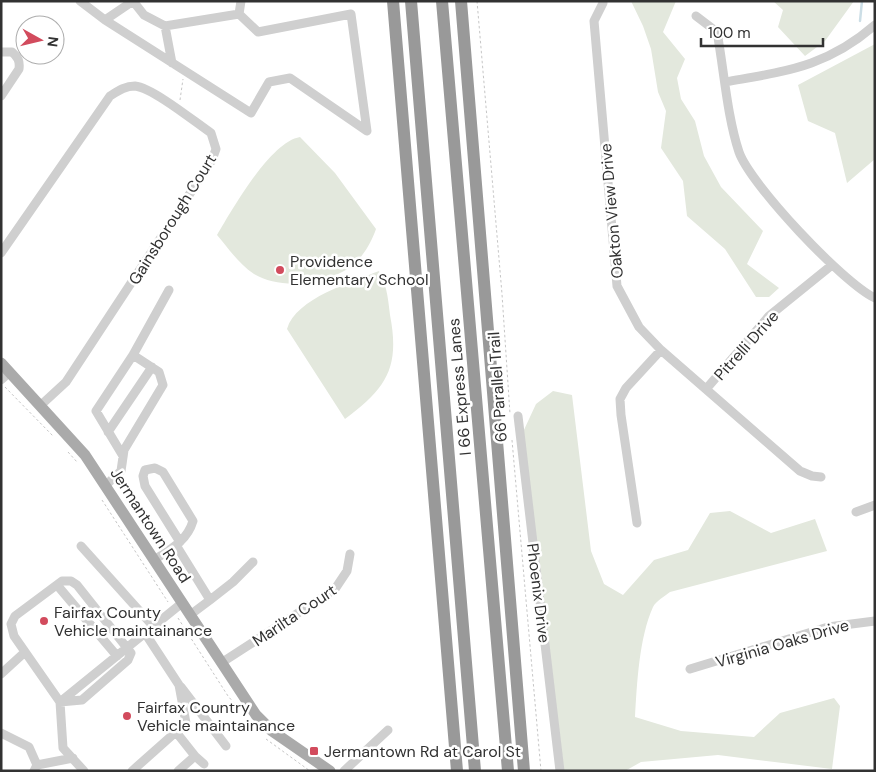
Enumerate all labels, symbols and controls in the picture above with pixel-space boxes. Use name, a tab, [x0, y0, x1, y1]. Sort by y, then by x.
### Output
north arrow	[15, 15, 65, 65]
scale bar	[701, 15, 824, 47]
text: 100 m	[708, 23, 751, 43]
text: N	[43, 35, 62, 48]
street label: Oakton View Drive	[595, 142, 628, 280]
street label: Gainsborough Court	[124, 150, 221, 289]
place label: Providence Elementary School	[290, 251, 428, 290]
marker: Providence Elementary School	[274, 264, 286, 276]
street label: Pitrelli Drive	[709, 306, 783, 385]
street label: I 66 Express Lanes	[443, 317, 476, 457]
street label: 66 Parallel Trail	[483, 331, 512, 443]
street label: Jermantown Road	[105, 464, 196, 587]
street label: Phoenix Drive	[522, 542, 555, 644]
street label: Marilta Court	[248, 580, 340, 651]
place label: Fairfax County Vehicle maintainance	[54, 602, 212, 641]
street label: Virginia Oaks Drive	[713, 614, 851, 673]
marker: Fairfax County Vehicle maintainance	[38, 615, 50, 627]
place label: Fairfax Country Vehicle maintainance	[137, 697, 295, 736]
marker: Fairfax Country Vehicle maintainance	[121, 710, 133, 722]
place label: Jermantown Rd at Carol St	[324, 741, 521, 762]
marker: Jermantown Rd at Carol St	[308, 745, 320, 757]

